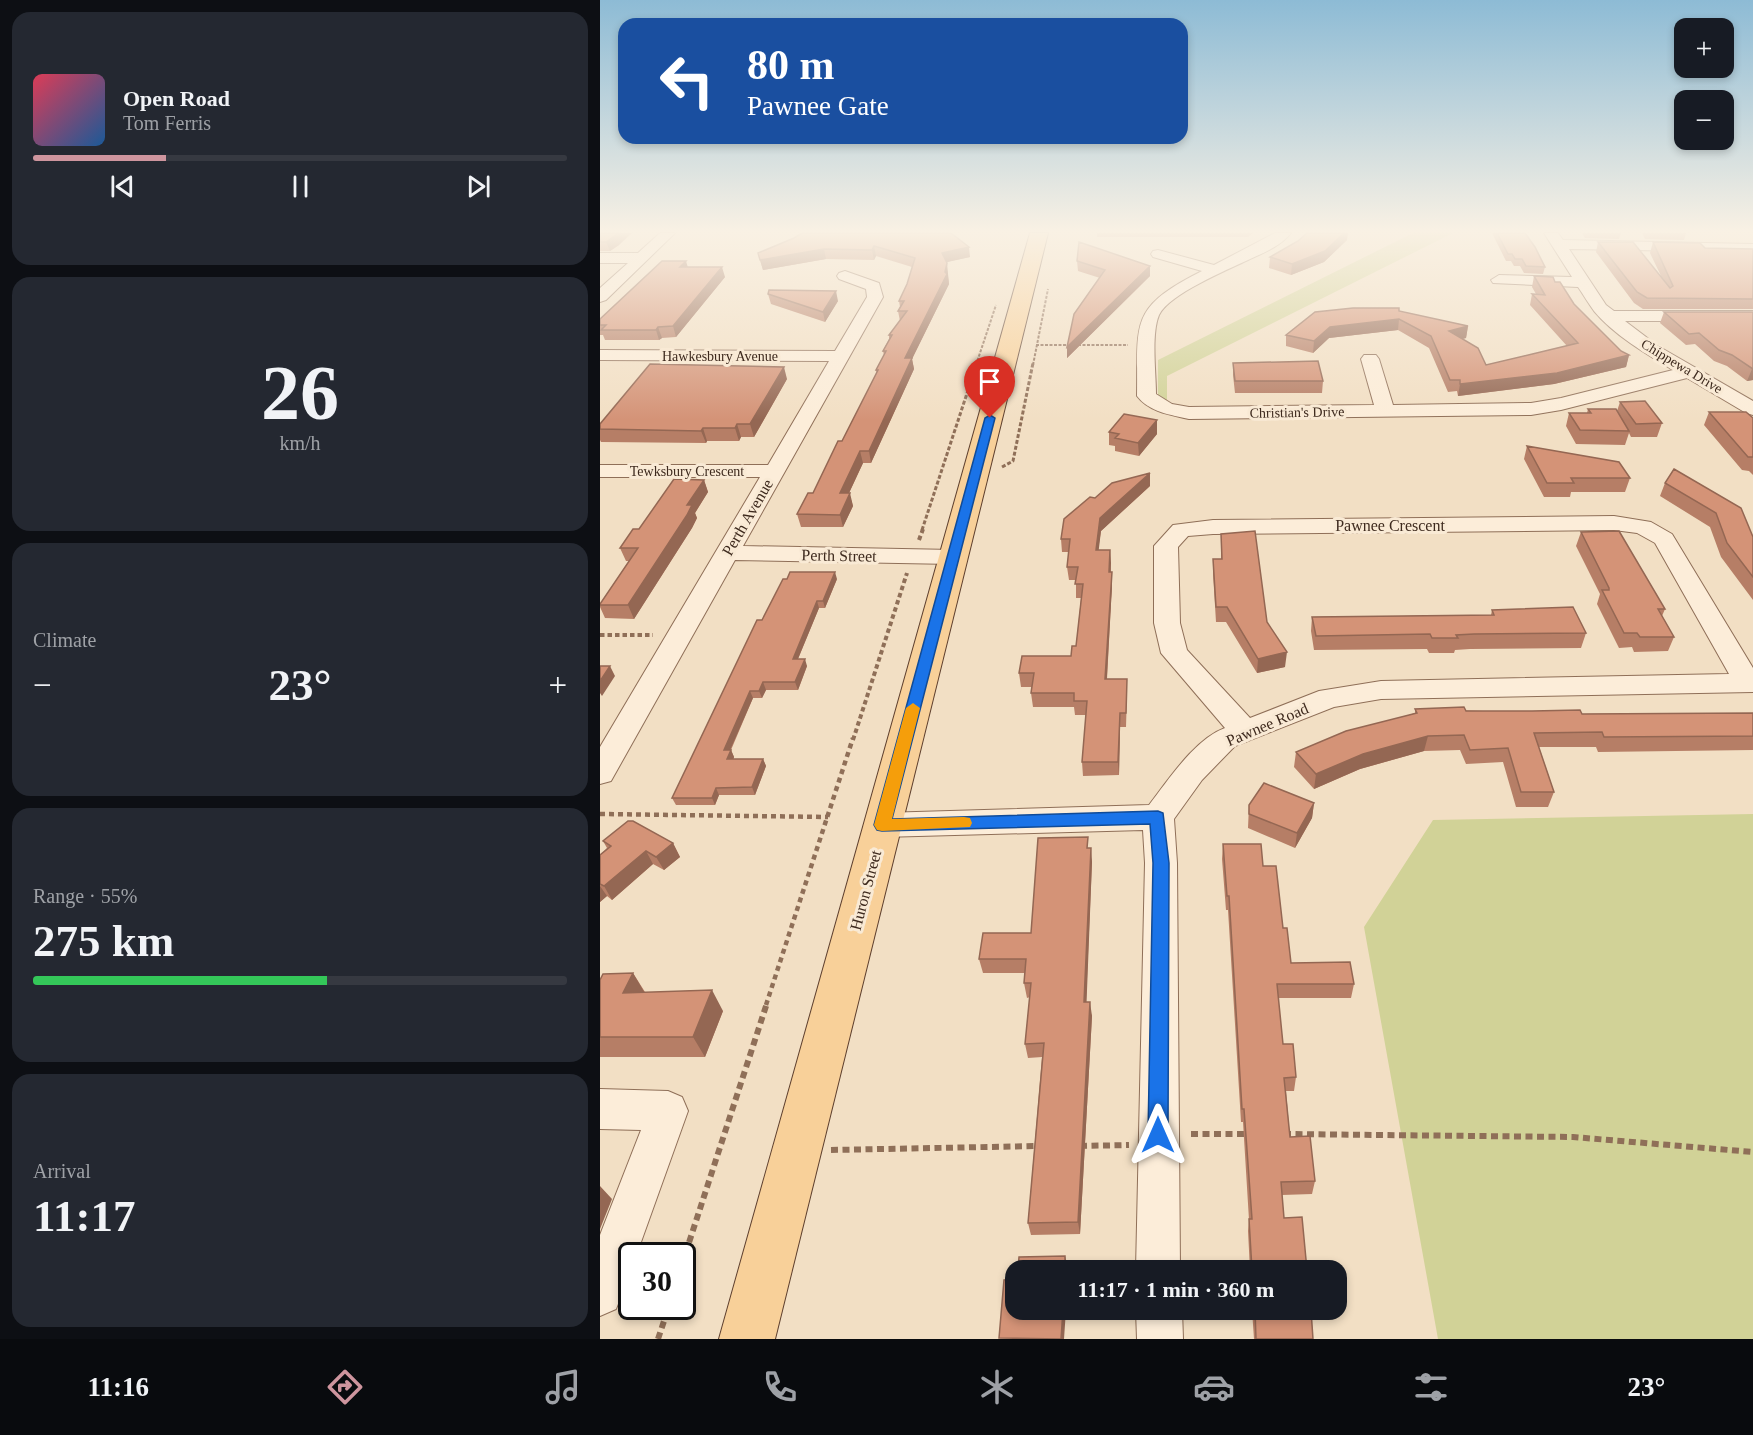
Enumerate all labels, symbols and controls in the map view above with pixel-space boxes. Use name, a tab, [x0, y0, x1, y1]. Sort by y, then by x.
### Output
map controls	[1674, 18, 1734, 150]
button: +	[1674, 18, 1734, 78]
icon: left	[648, 42, 726, 120]
text: 80 m	[747, 42, 835, 88]
text: Open Road	[123, 86, 230, 111]
button: −	[1674, 90, 1734, 150]
text: Pawnee Gate	[747, 91, 889, 121]
text: Tom Ferris	[123, 112, 211, 134]
icon: previous	[106, 170, 139, 203]
icon: pause	[284, 170, 317, 203]
icon: next	[462, 170, 495, 203]
street label: Chippewa Drive	[1638, 336, 1725, 397]
text: 26	[261, 349, 339, 436]
street label: Hawkesbury Avenue	[662, 349, 778, 364]
pin	[964, 356, 1015, 418]
icon: arrive	[973, 365, 1006, 398]
street label: Christian's Drive	[1250, 404, 1344, 421]
text: km/h	[279, 432, 321, 454]
street label: Tewksbury Crescent	[630, 464, 744, 479]
street label: Perth Avenue	[719, 476, 776, 559]
street label: Pawnee Crescent	[1335, 517, 1445, 534]
street label: Perth Street	[801, 546, 877, 565]
text: Climate	[33, 629, 96, 651]
text: 23°	[269, 660, 332, 710]
text: −	[33, 667, 52, 703]
text: +	[548, 667, 567, 703]
street label: Pawnee Road	[1224, 700, 1311, 749]
street label: Huron Street	[847, 848, 884, 932]
text: Range · 55%	[33, 885, 137, 907]
text: 275 km	[33, 916, 174, 966]
position arrow	[1126, 1103, 1190, 1167]
text: Arrival	[33, 1160, 91, 1182]
text: 11:17	[33, 1191, 136, 1241]
speed limit sign: 30	[618, 1242, 696, 1320]
text: 11:17 · 1 min · 360 m	[1078, 1277, 1274, 1302]
icon: directions	[324, 1366, 366, 1408]
icon: music	[542, 1366, 584, 1408]
icon: phone	[759, 1366, 801, 1408]
icon: climate	[976, 1366, 1018, 1408]
icon: car	[1193, 1366, 1235, 1408]
icon: filters	[1410, 1366, 1452, 1408]
text: 11:16	[88, 1372, 149, 1402]
text: 23°	[1628, 1372, 1665, 1402]

